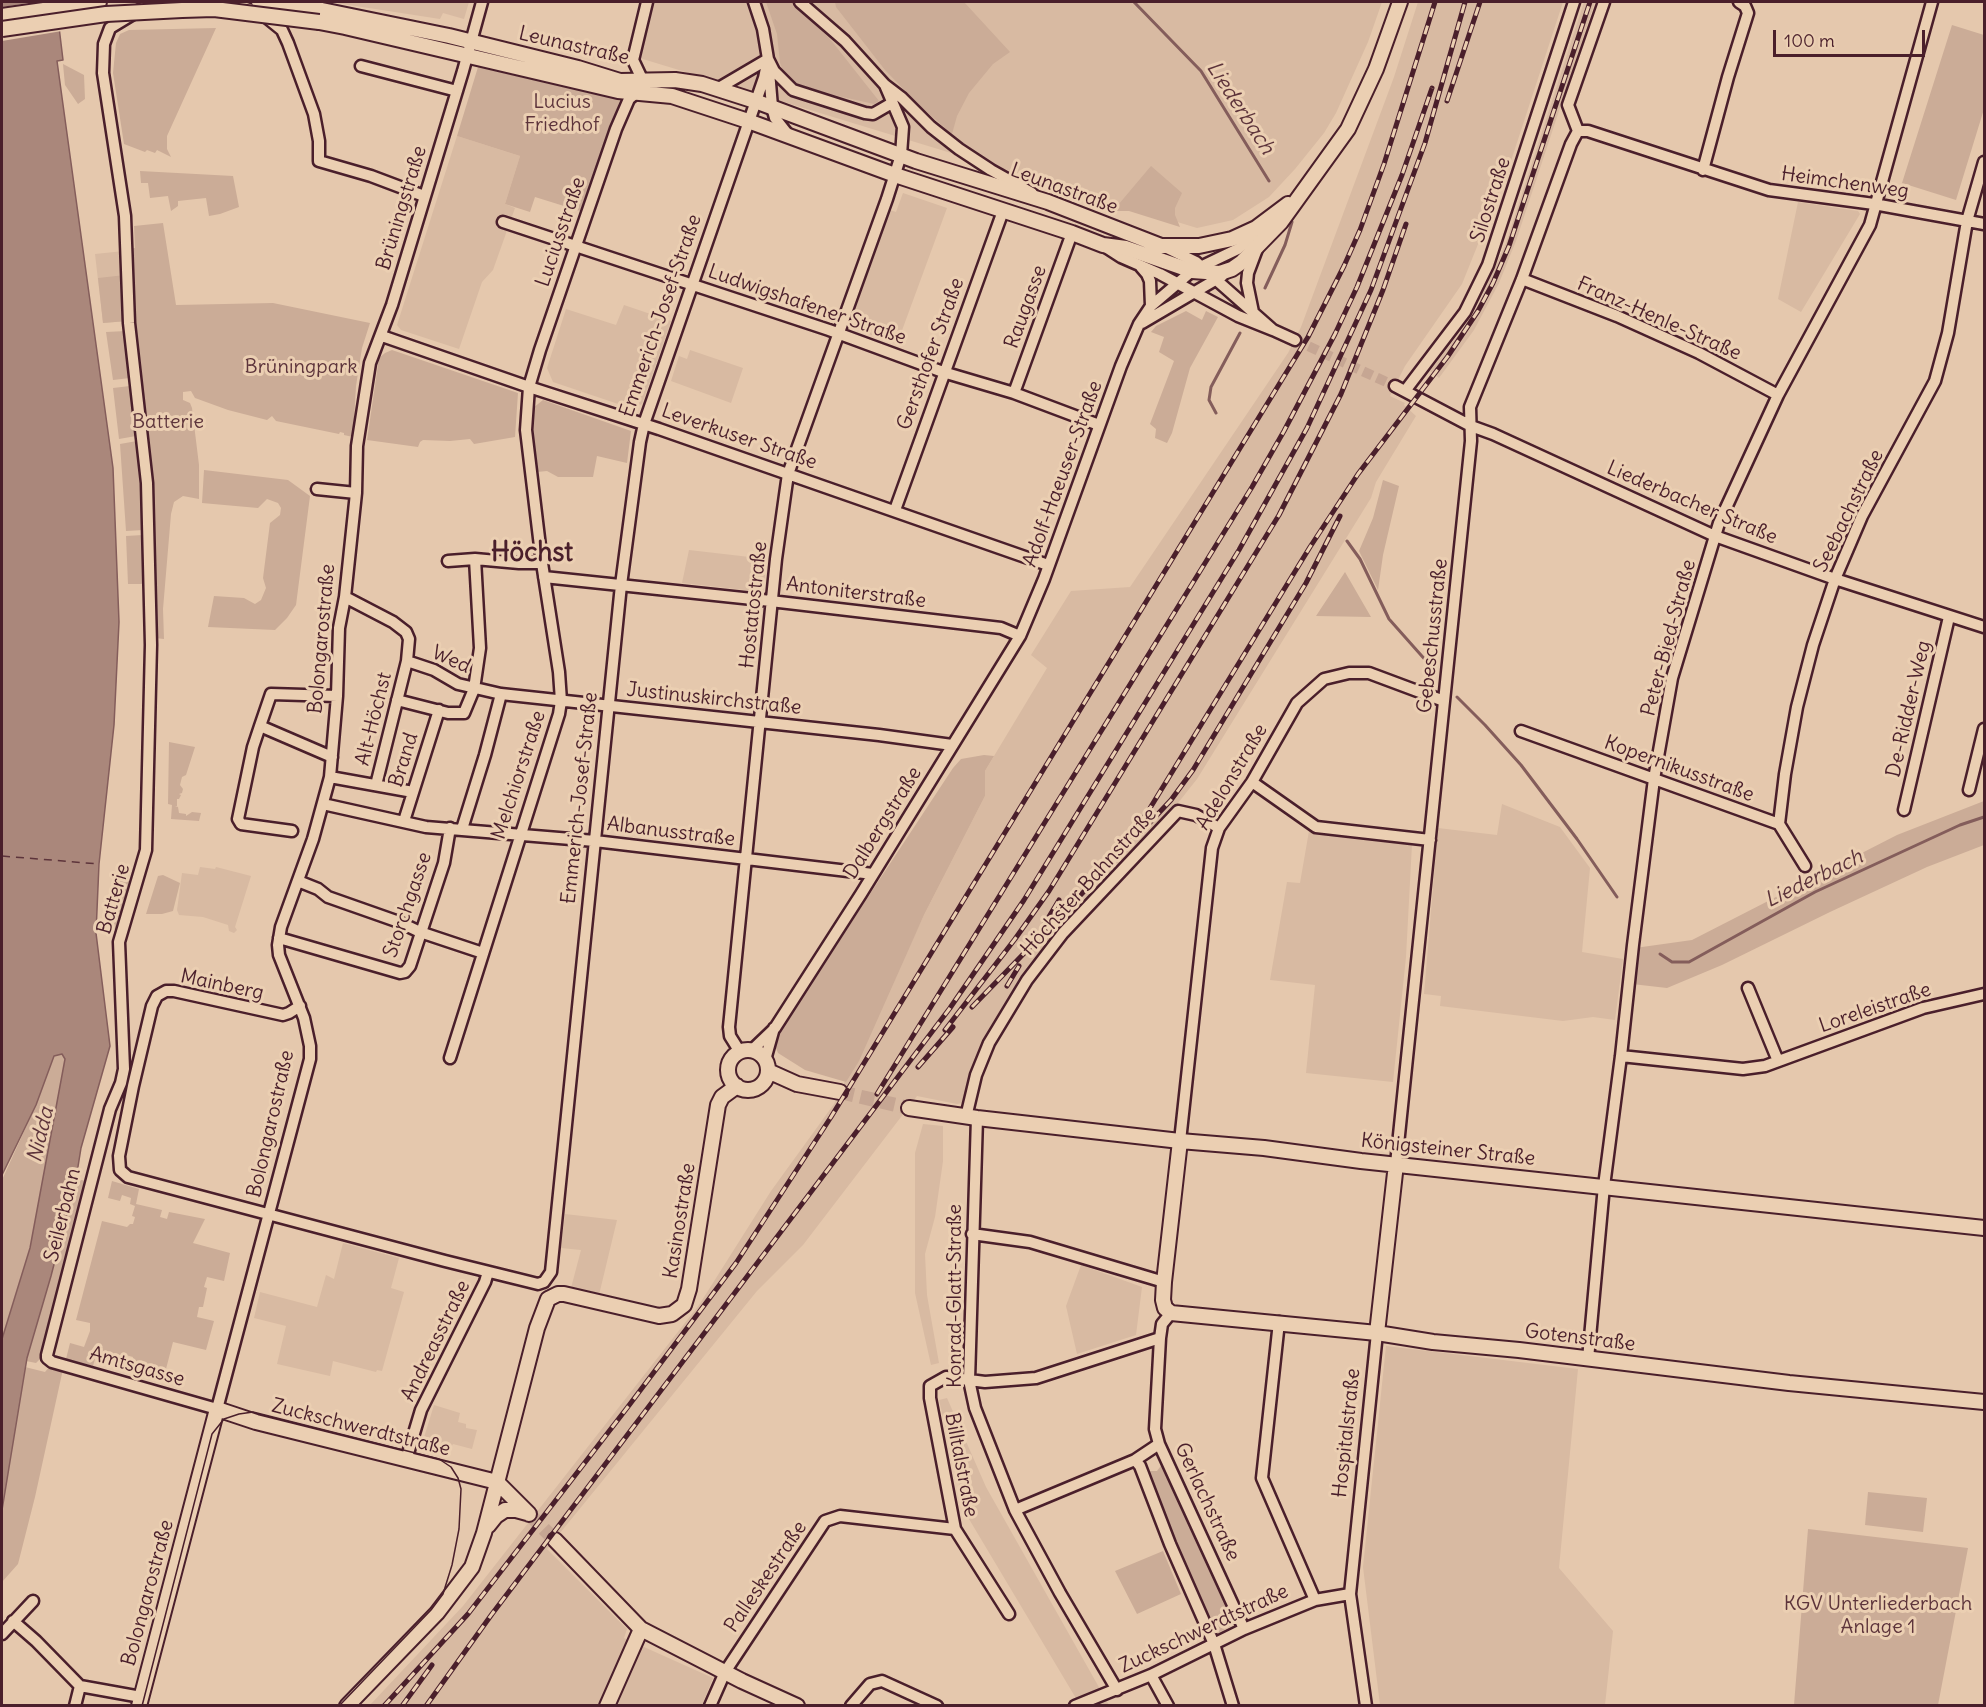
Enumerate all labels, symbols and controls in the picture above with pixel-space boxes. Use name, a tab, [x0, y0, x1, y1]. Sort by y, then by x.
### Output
scale bar	[1776, 18, 1928, 56]
street label: Leunastraße	[516, 22, 632, 70]
text: 100 m	[1784, 29, 1835, 52]
water label: Liederbach	[1201, 57, 1279, 159]
park label: Lucius Friedhof	[525, 90, 599, 137]
street label: Brüningstraße	[372, 143, 432, 273]
street label: Silostraße	[1466, 154, 1516, 246]
street label: Leunastraße	[1007, 158, 1121, 220]
street label: Heimchenweg	[1780, 162, 1910, 204]
street label: Luciusstraße	[531, 174, 591, 290]
street label: Emmerich-Josef-Straße	[615, 211, 707, 421]
street label: Ludwigshafener Straße	[705, 260, 909, 350]
street label: Raugasse	[1000, 262, 1052, 352]
street label: Franz-Henle-Straße	[1573, 272, 1745, 366]
street label: Gersthofer Straße	[892, 275, 970, 433]
park label: Brüningpark	[245, 355, 357, 379]
street label: Adolf-Haeuser-Straße	[1018, 378, 1108, 570]
street label: Leverkuser Straße	[658, 399, 820, 475]
park label: Batterie	[132, 410, 204, 434]
street label: Seebachstraße	[1809, 446, 1889, 576]
street label: Liederbacher Straße	[1603, 456, 1781, 550]
district label: Höchst	[491, 538, 573, 570]
street label: Hostatostraße	[735, 540, 773, 670]
street label: Gebeschusstraße	[1413, 557, 1453, 715]
street label: Peter-Bied-Straße	[1637, 557, 1701, 719]
street label: Bolongarostraße	[303, 563, 341, 715]
street label: Antoniterstraße	[785, 573, 927, 613]
street label: De-Ridder-Weg	[1882, 638, 1936, 780]
street label: Wed	[428, 641, 474, 679]
street label: Alt-Höchst	[351, 670, 397, 768]
street label: Justinuskirchstraße	[625, 678, 803, 720]
street label: Emmerich-Josef-Straße	[557, 691, 603, 905]
street label: Melchiorstraße	[487, 708, 551, 842]
street label: Adelonstraße	[1191, 720, 1273, 834]
street label: Brand	[384, 730, 424, 790]
street label: Kopernikusstraße	[1601, 731, 1757, 807]
street label: Dalbergstraße	[839, 762, 927, 884]
street label: Höchster Bahnstraße	[1016, 803, 1162, 961]
street label: Albanusstraße	[606, 812, 736, 852]
water label: Liederbach	[1761, 844, 1867, 914]
street label: Storchgasse	[379, 849, 437, 961]
street label: Batterie	[93, 861, 135, 937]
street label: Mainberg	[178, 964, 266, 1006]
street label: Loreleistraße	[1816, 978, 1934, 1038]
street label: Bolongarostraße	[242, 1048, 300, 1200]
water label: Nidda	[22, 1105, 60, 1165]
street label: Königsteiner Straße	[1360, 1129, 1536, 1171]
street label: Kasinostraße	[659, 1161, 701, 1281]
street label: Seilerbahn	[40, 1166, 86, 1264]
street label: Konrad-Glatt-Straße	[943, 1204, 967, 1388]
street label: Andreasstraße	[396, 1276, 476, 1406]
street label: Gotenstraße	[1523, 1319, 1637, 1357]
street label: Amtsgasse	[87, 1342, 187, 1392]
street label: Hospitalstraße	[1328, 1367, 1366, 1499]
street label: Zuckschwerdtstraße	[269, 1394, 453, 1462]
street label: Billtalstraße	[939, 1411, 983, 1519]
street label: Gerlachstraße	[1169, 1439, 1245, 1565]
street label: Bolongarostraße	[117, 1517, 179, 1669]
street label: Palleskestraße	[720, 1517, 812, 1637]
street label: Zuckschwerdtstraße	[1116, 1579, 1292, 1679]
park label: KGV Unterliederbach Anlage 1	[1784, 1592, 1972, 1639]

